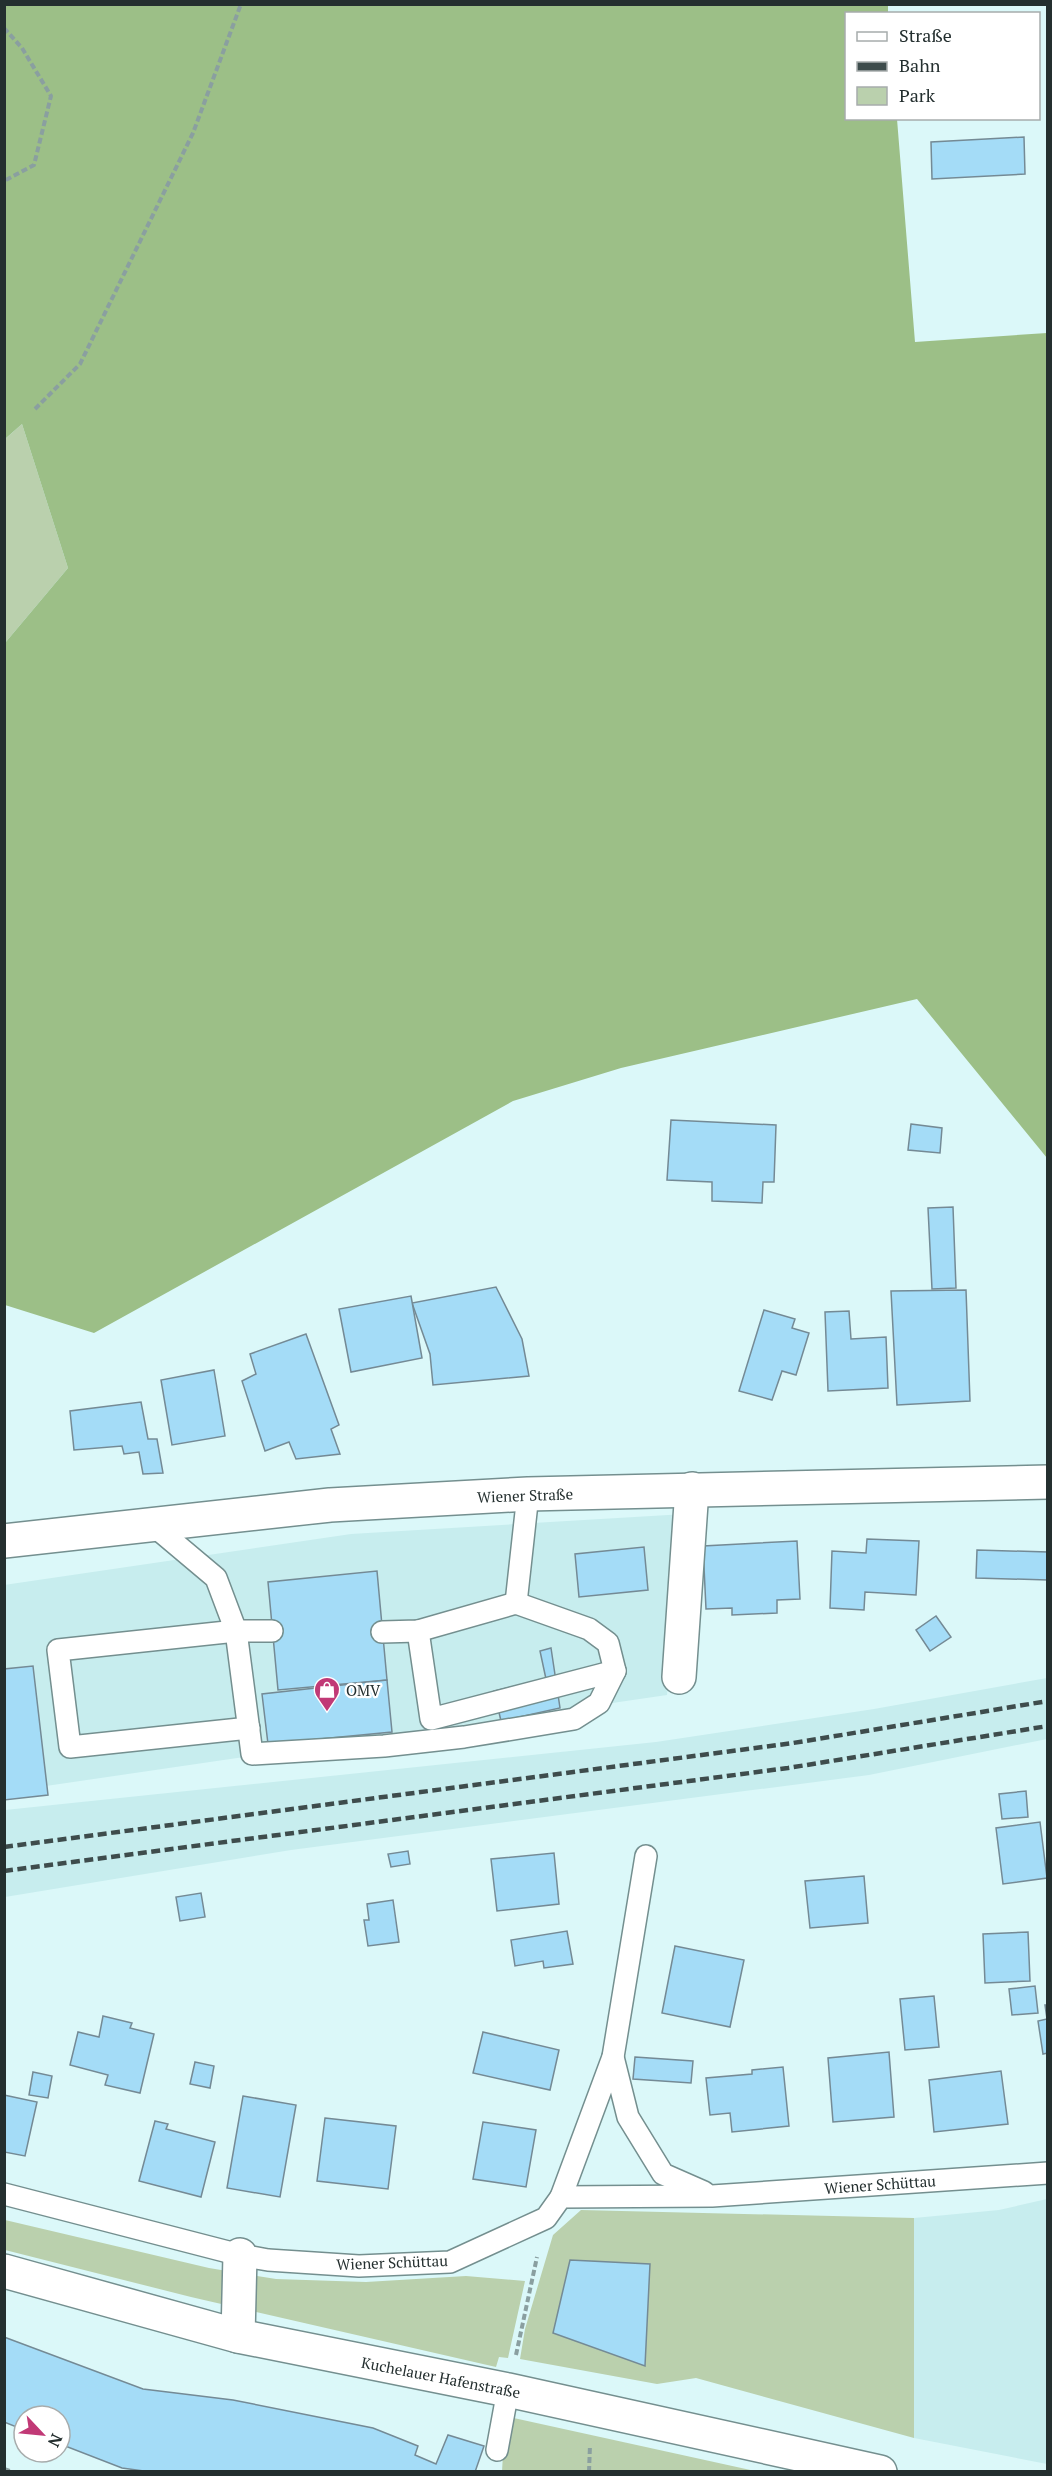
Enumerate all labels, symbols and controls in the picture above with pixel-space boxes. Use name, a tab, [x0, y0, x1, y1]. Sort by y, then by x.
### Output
legend	[845, 12, 1040, 120]
text: Straße	[899, 23, 952, 47]
text: Bahn	[899, 53, 941, 77]
text: Park	[899, 83, 936, 107]
street label: Wiener Straße	[477, 1483, 573, 1507]
shop icon: OMV	[312, 1675, 342, 1713]
place label: OMV	[346, 1680, 381, 1700]
street label: Wiener Schüttau	[824, 2170, 937, 2198]
street label: Wiener Schüttau	[336, 2250, 449, 2274]
street label: Kuchelauer Hafenstraße	[360, 2352, 522, 2402]
north arrow	[12, 2404, 72, 2464]
text: N	[43, 2430, 68, 2451]

